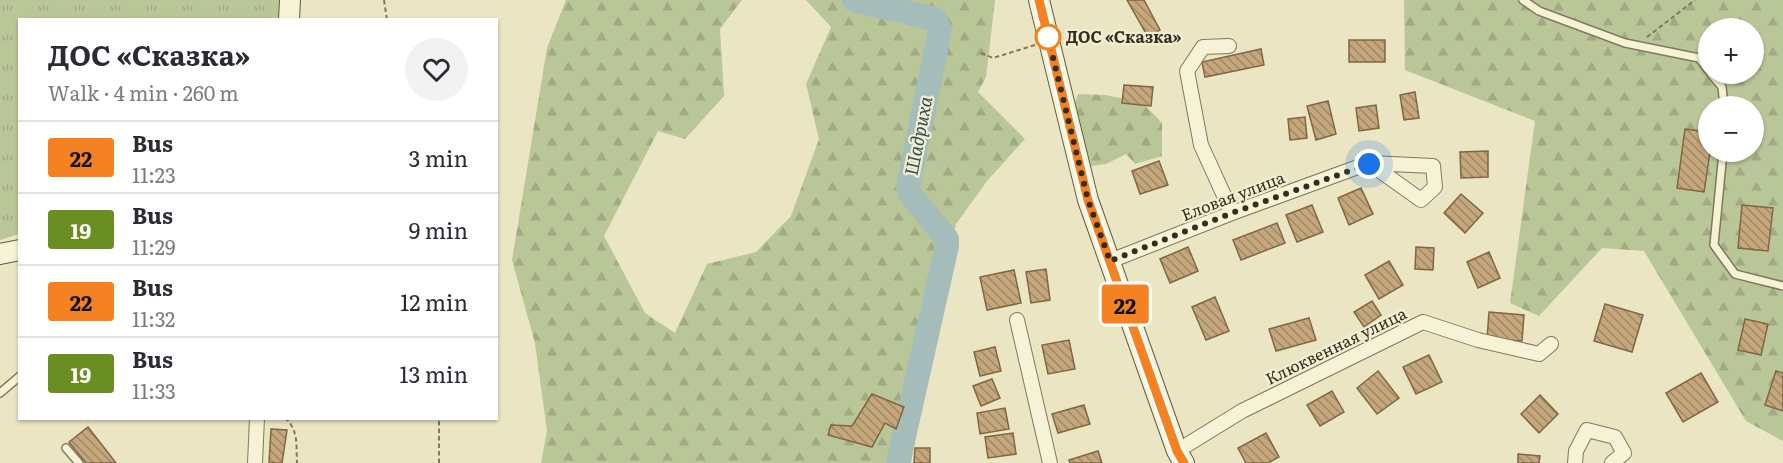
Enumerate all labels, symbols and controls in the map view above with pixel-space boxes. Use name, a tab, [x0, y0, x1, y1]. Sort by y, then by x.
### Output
map controls	[1698, 18, 1764, 162]
button: +	[1698, 18, 1764, 84]
marker: ДОС «Сказка»	[1035, 24, 1061, 50]
place label: ДОС «Сказка»	[1066, 24, 1182, 48]
text: ДОС «Сказка»	[48, 33, 250, 75]
button: heart	[405, 38, 468, 101]
text: Walk · 4 min · 260 m	[48, 77, 239, 107]
water label: Шадриха	[897, 93, 939, 178]
button: −	[1698, 96, 1764, 162]
text: Bus	[132, 126, 173, 159]
text: 3 min	[408, 141, 468, 174]
text: 22	[70, 142, 92, 173]
your location	[1354, 149, 1384, 179]
text: 11:23	[132, 159, 176, 189]
street label: Еловая улица	[1177, 164, 1288, 226]
text: Bus	[132, 198, 173, 231]
text: 9 min	[409, 213, 468, 246]
text: 19	[71, 214, 91, 245]
text: 11:29	[132, 231, 175, 261]
text: Bus	[132, 270, 173, 303]
line badge: 22	[1098, 284, 1152, 324]
text: 12 min	[400, 285, 468, 318]
text: 22	[70, 286, 92, 317]
text: 22	[1114, 289, 1136, 320]
street label: Клюквенная улица	[1261, 300, 1411, 390]
text: 11:32	[132, 303, 175, 333]
text: Bus	[132, 342, 173, 375]
text: 13 min	[399, 357, 468, 390]
text: 19	[71, 358, 91, 389]
text: 11:33	[132, 375, 176, 405]

